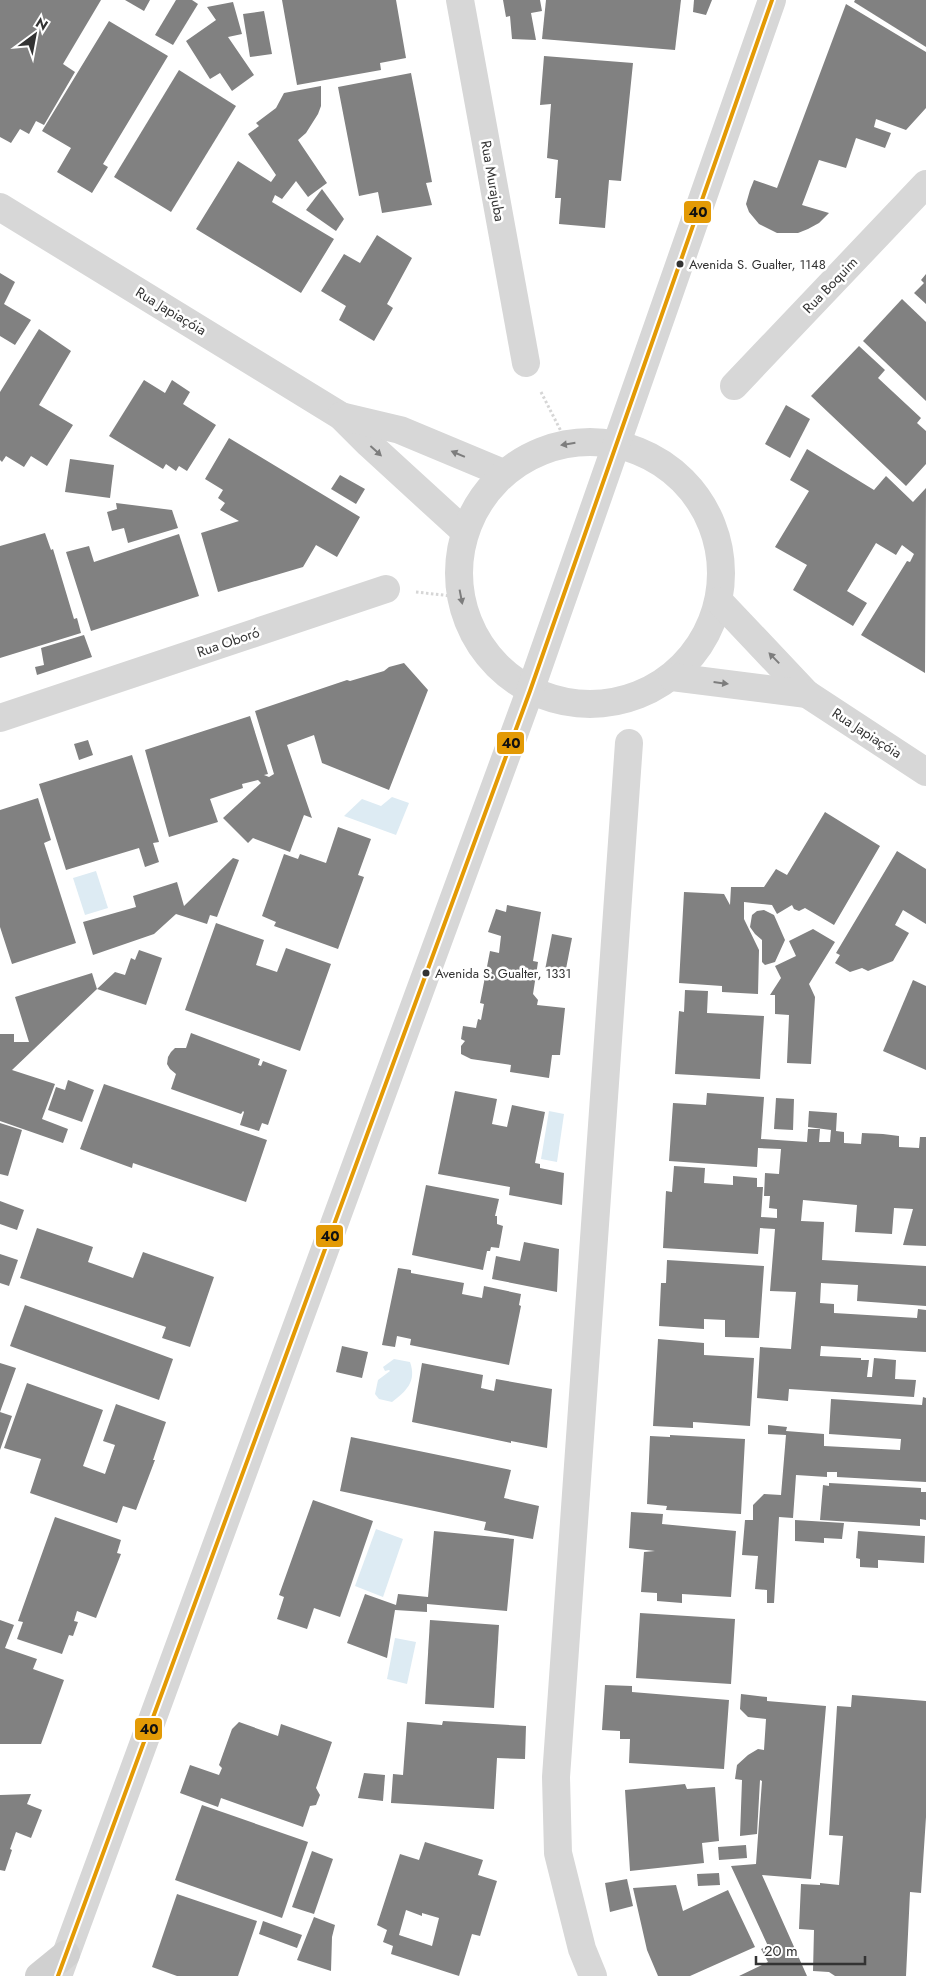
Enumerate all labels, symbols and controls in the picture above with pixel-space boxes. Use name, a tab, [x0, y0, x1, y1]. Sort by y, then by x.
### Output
north arrow	[10, 10, 60, 60]
text: N	[32, 13, 52, 35]
street label: Rua Murajuba	[476, 139, 510, 223]
line badge: 40	[683, 200, 712, 224]
text: 40	[688, 202, 708, 222]
street label: Rua Boquim	[798, 252, 862, 318]
place label: Avenida S. Gualter, 1148	[689, 255, 826, 274]
marker: Avenida S. Gualter, 1148	[675, 259, 685, 269]
street label: Rua Japiaçóia	[132, 282, 210, 340]
one-way arrow	[560, 440, 576, 448]
one-way arrow	[369, 445, 381, 457]
one-way arrow	[451, 450, 465, 458]
one-way arrow	[457, 589, 465, 605]
street label: Rua Oboró	[194, 622, 262, 662]
one-way arrow	[768, 653, 780, 665]
one-way arrow	[713, 679, 729, 687]
street label: Rua Japiaçóia	[828, 703, 906, 763]
line badge: 40	[496, 731, 525, 755]
text: 40	[501, 733, 521, 753]
place label: Avenida S. Gualter, 1331	[435, 964, 571, 983]
marker: Avenida S. Gualter, 1331	[421, 968, 431, 978]
line badge: 40	[315, 1224, 344, 1248]
text: 40	[320, 1226, 340, 1246]
line badge: 40	[134, 1717, 163, 1741]
text: 40	[139, 1719, 159, 1739]
scale bar	[756, 1934, 865, 1966]
text: 20 m	[764, 1940, 798, 1962]

